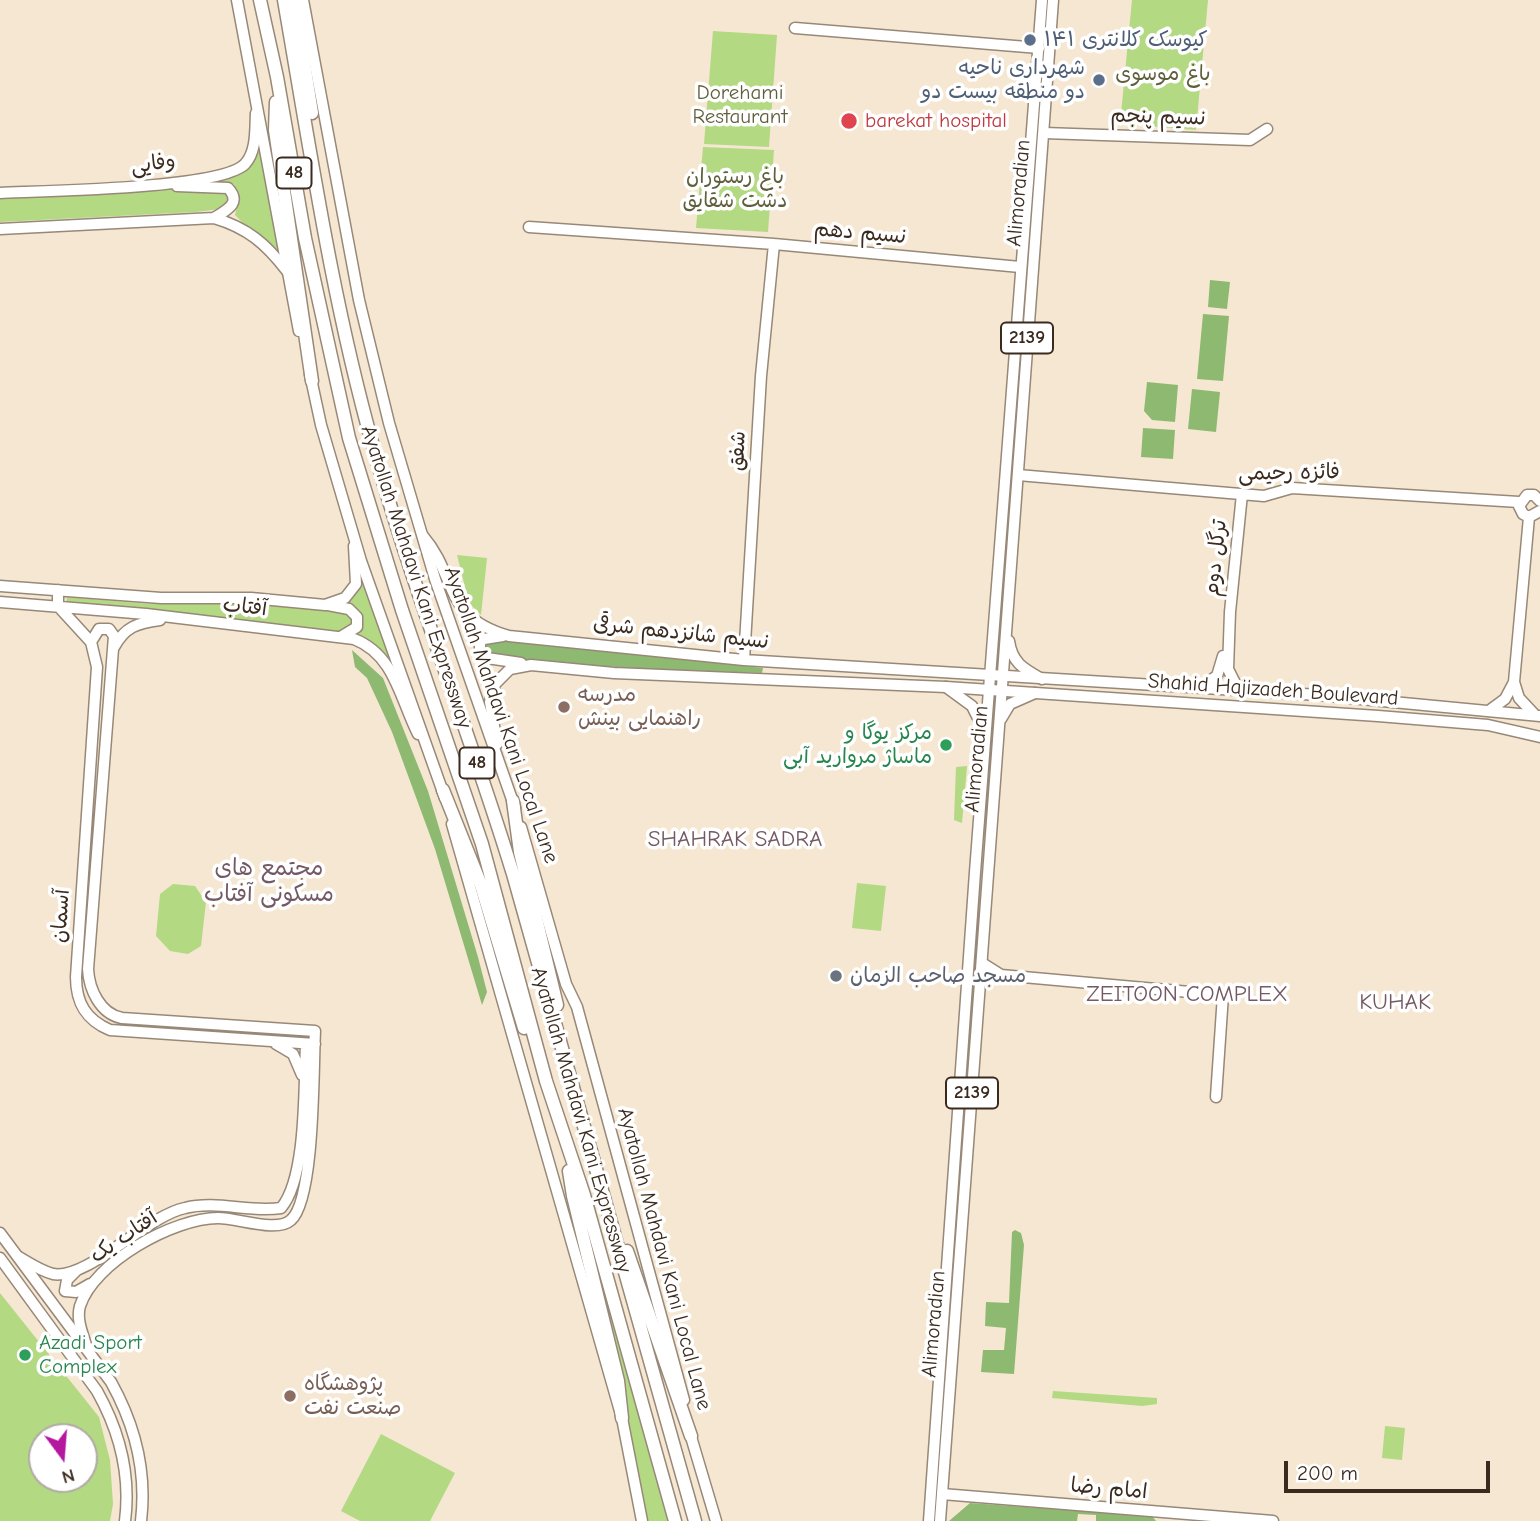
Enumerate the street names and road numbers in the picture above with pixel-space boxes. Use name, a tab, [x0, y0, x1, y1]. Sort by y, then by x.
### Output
street label: نسیم پنجم	[1110, 103, 1206, 131]
street label: Alimoradian	[1002, 139, 1036, 247]
street label: وفایی	[129, 148, 177, 180]
road number: 48	[276, 158, 312, 188]
street label: نسیم دهم	[813, 216, 907, 250]
road number: 2139	[1001, 322, 1053, 354]
street label: Ayatollah Mahdavi Kani Expressway	[355, 422, 477, 732]
street label: شفق	[724, 430, 752, 472]
street label: فائزه رحیمی	[1238, 460, 1340, 486]
street label: ترگل دوم	[1199, 518, 1233, 598]
street label: Ayatollah Mahdavi Kani Local Lane	[438, 563, 564, 867]
street label: آفتاب	[222, 592, 268, 622]
street label: نسیم شانزدهم شرقی	[592, 611, 770, 655]
street label: Shahid Hajizadeh Boulevard	[1147, 669, 1399, 711]
street label: Alimoradian	[960, 705, 994, 813]
road number: 48	[460, 748, 494, 778]
street label: آسمان	[47, 888, 75, 944]
street label: Ayatollah Mahdavi Kani Expressway	[525, 964, 637, 1276]
road number: 2139	[946, 1078, 998, 1108]
street label: Ayatollah Mahdavi Kani Local Lane	[611, 1105, 717, 1413]
street label: آفتاب یک	[85, 1205, 163, 1269]
street label: Alimoradian	[917, 1270, 951, 1378]
street label: امام رضا	[1069, 1473, 1149, 1505]

